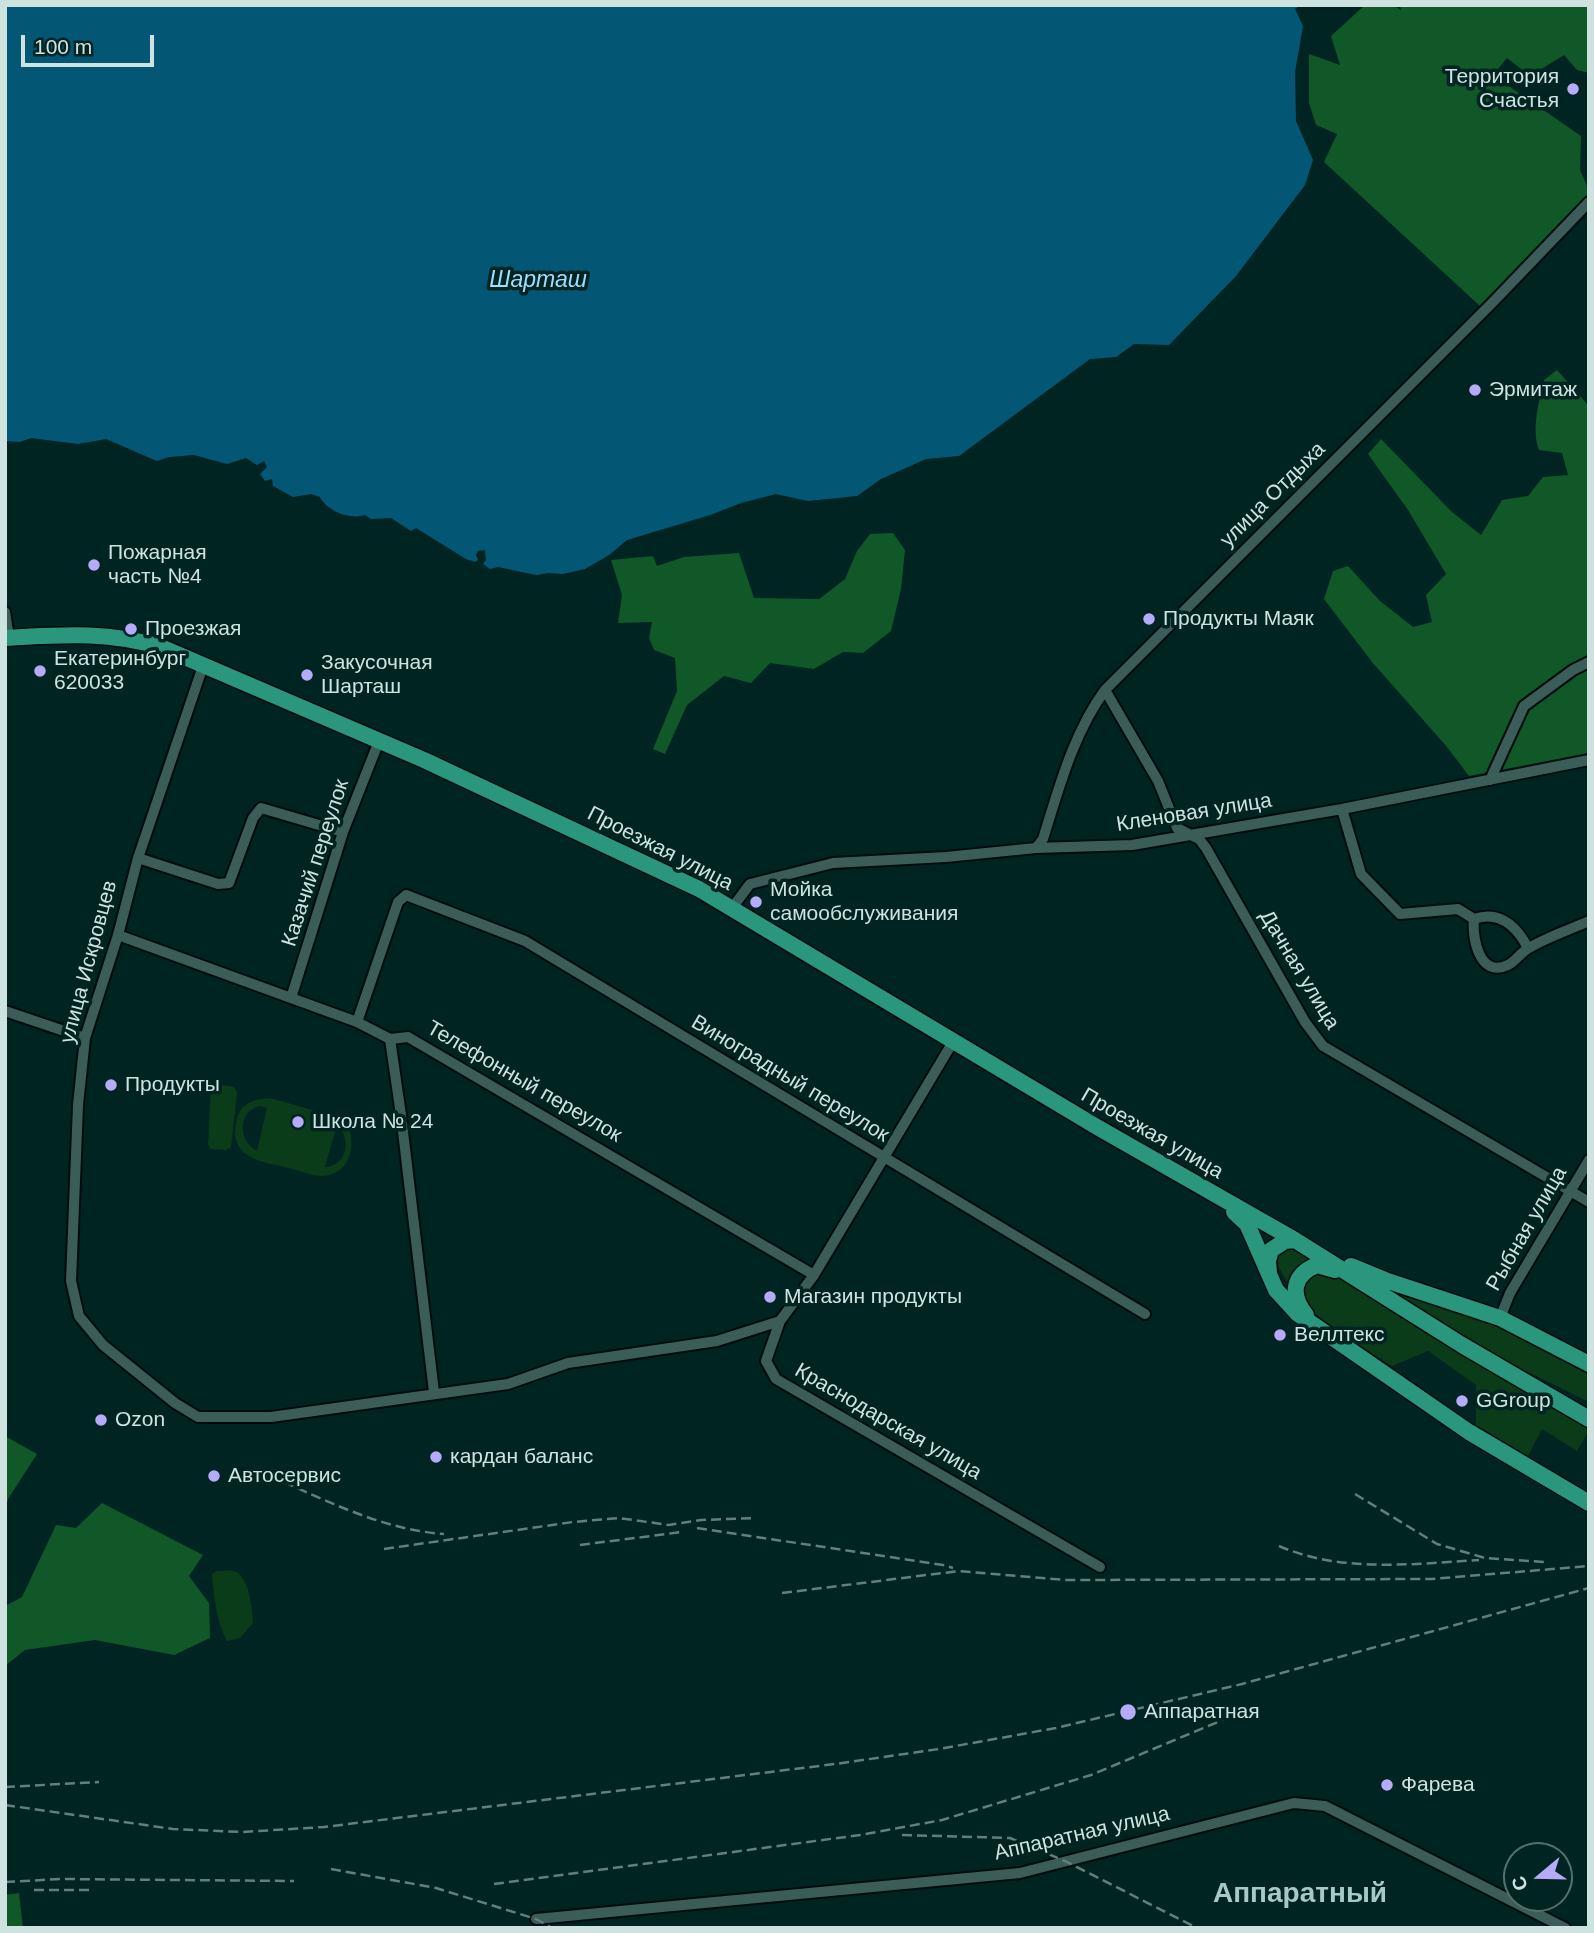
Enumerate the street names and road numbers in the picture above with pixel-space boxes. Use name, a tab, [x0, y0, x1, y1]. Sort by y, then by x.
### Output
street label: улица Отдыха	[1215, 437, 1331, 553]
street label: Казачий переулок	[277, 776, 355, 950]
street label: Кленовая улица	[1115, 788, 1273, 838]
street label: Проезжая улица	[583, 801, 737, 897]
street label: улица Искровцев	[55, 878, 123, 1046]
street label: Дачная улица	[1254, 906, 1344, 1034]
street label: Виноградный переулок	[687, 1010, 893, 1148]
street label: Телефонный переулок	[422, 1016, 626, 1148]
street label: Проезжая улица	[1076, 1083, 1228, 1185]
street label: Рыбная улица	[1481, 1162, 1573, 1296]
street label: Краснодарская улица	[790, 1358, 986, 1486]
street label: Аппаратная улица	[992, 1802, 1172, 1866]

